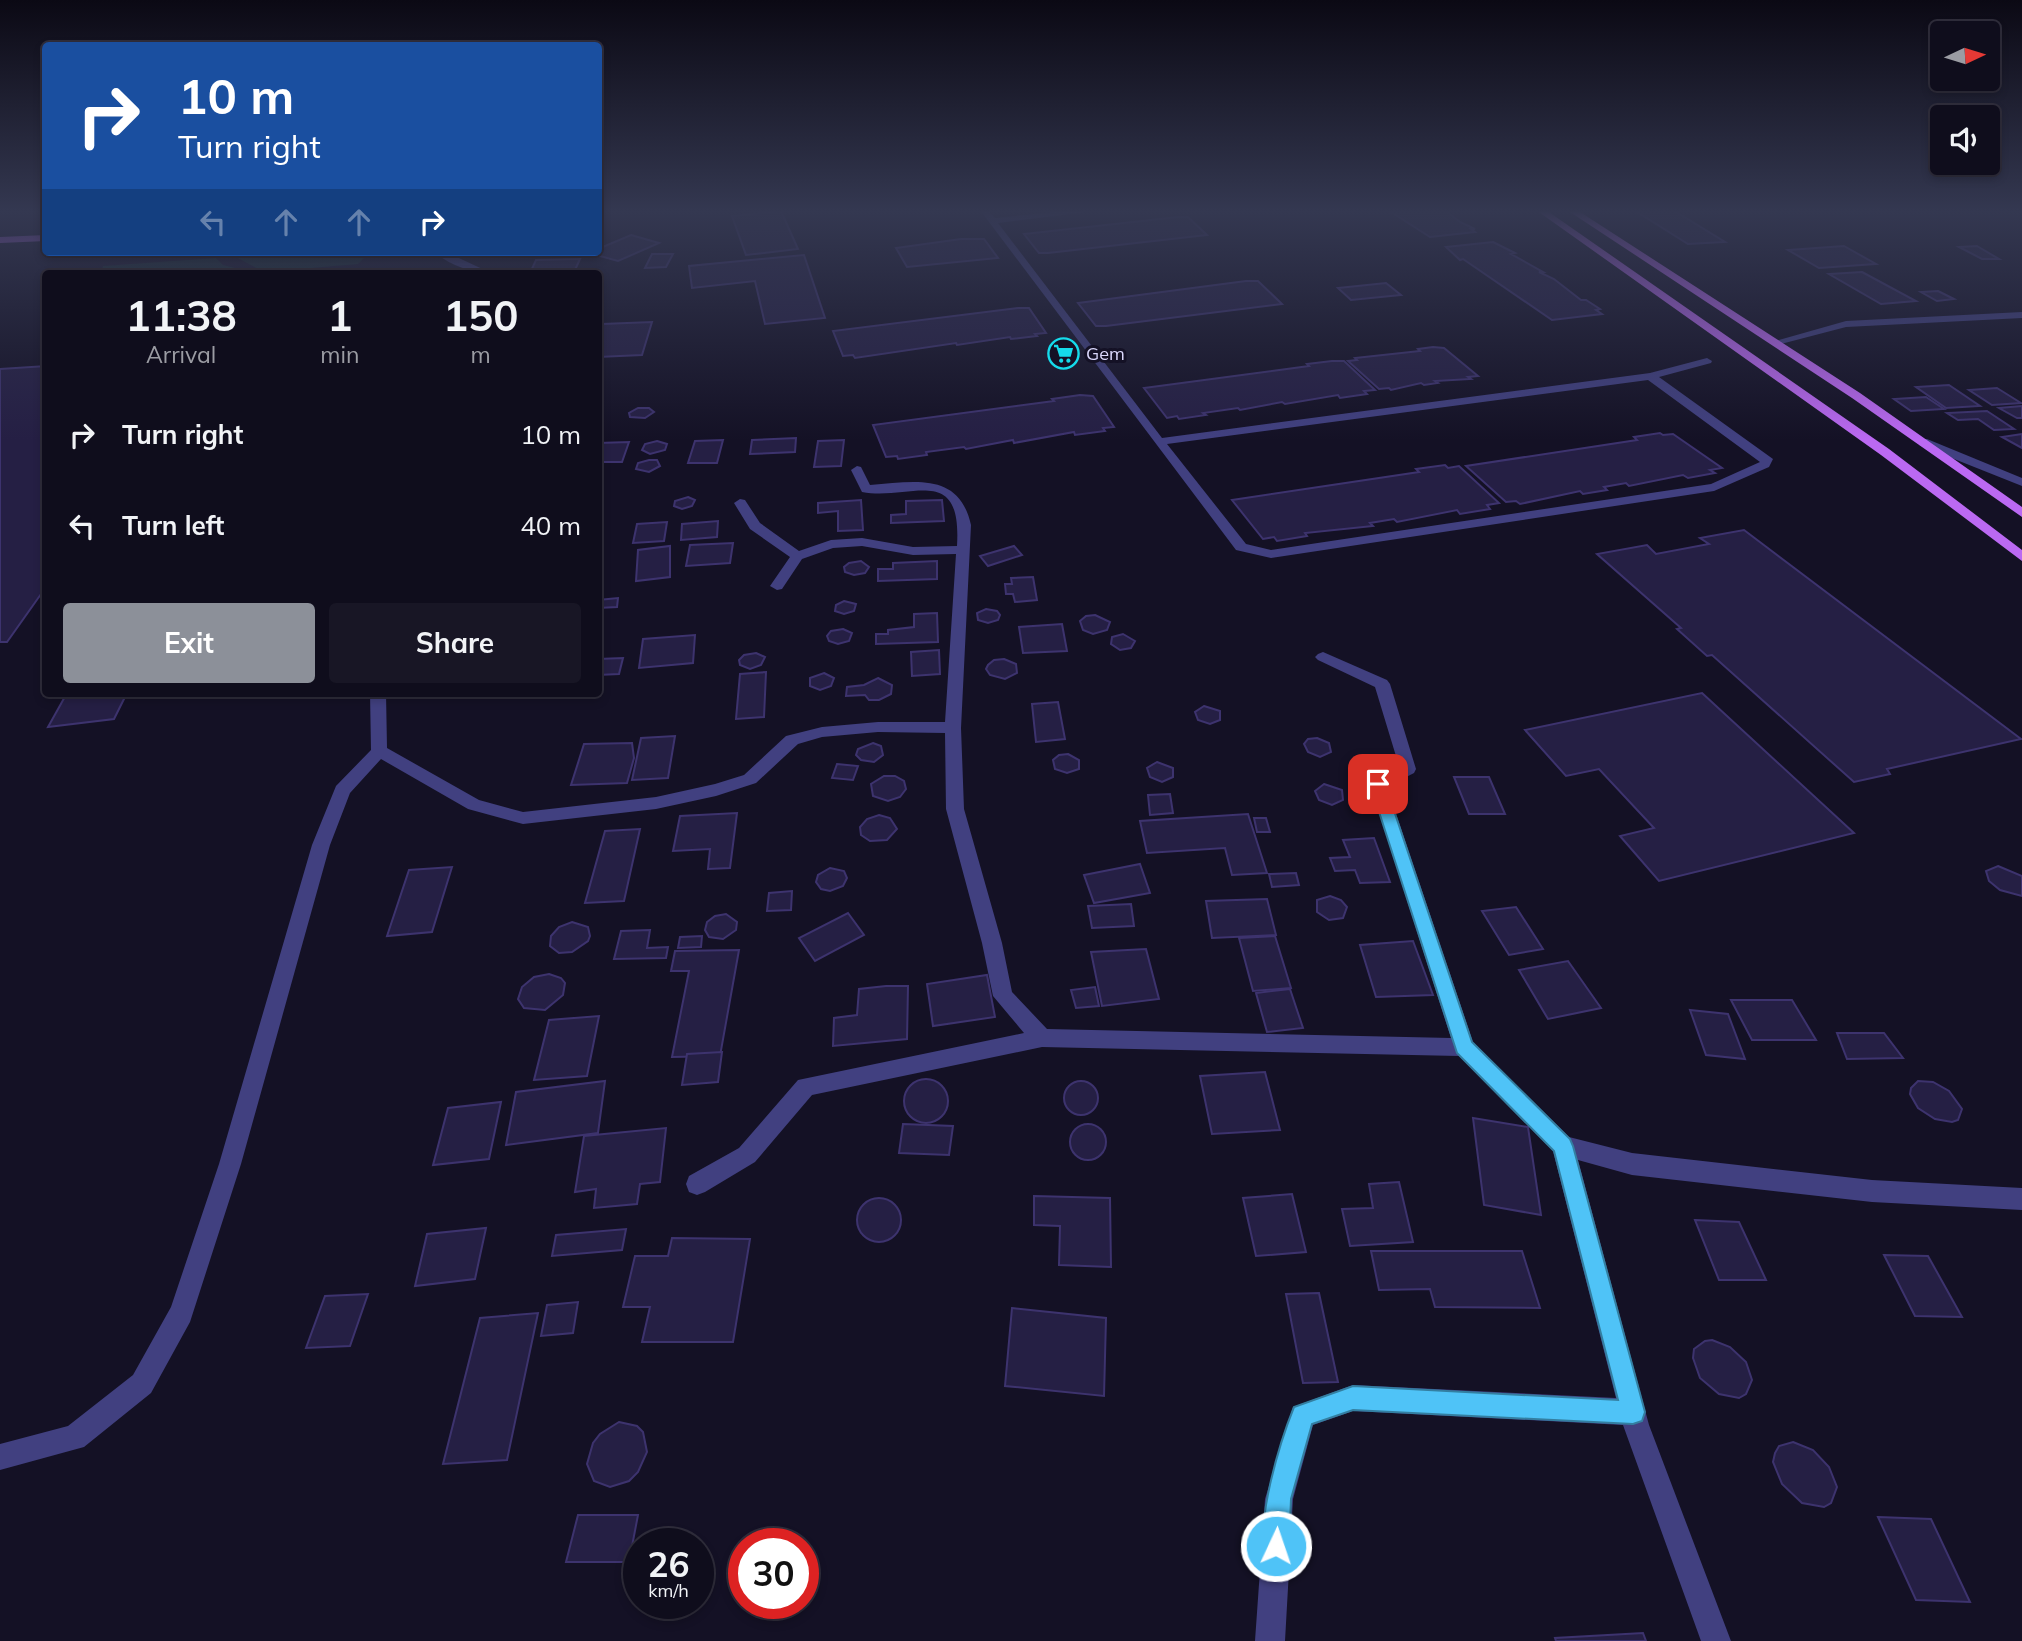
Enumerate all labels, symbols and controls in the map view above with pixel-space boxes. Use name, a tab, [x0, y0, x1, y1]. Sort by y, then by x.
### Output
north arrow	[1930, 21, 2000, 91]
map controls	[1930, 21, 2000, 175]
text: 10 m	[178, 65, 294, 126]
icon: right	[63, 70, 154, 161]
button: sound	[1930, 105, 2000, 175]
text: Turn right	[178, 126, 321, 166]
icon: left	[194, 203, 232, 241]
icon: ahead	[267, 203, 305, 241]
icon: ahead	[340, 203, 378, 241]
icon: right	[413, 203, 451, 241]
text: 11:38	[126, 289, 237, 342]
text: 1	[327, 289, 352, 342]
text: 150	[443, 289, 518, 342]
supermarket icon: Gem	[1046, 336, 1080, 370]
text: Arrival	[146, 340, 216, 369]
text: min	[320, 340, 359, 369]
text: m	[471, 340, 491, 369]
place label: Gem	[1086, 342, 1125, 365]
icon: right	[63, 416, 101, 454]
text: Turn right	[122, 418, 243, 451]
text: 10 m	[520, 418, 581, 451]
icon: left	[63, 507, 101, 545]
text: Turn left	[122, 509, 224, 542]
text: 40 m	[520, 509, 581, 542]
button: Exit	[63, 603, 315, 683]
button: Share	[329, 603, 581, 683]
pin	[1348, 754, 1408, 814]
icon: arrive	[1359, 765, 1397, 803]
position arrow	[1239, 1509, 1313, 1583]
speed limit sign: 30	[728, 1528, 819, 1619]
text: 26	[647, 1542, 690, 1586]
text: km/h	[648, 1579, 689, 1602]

